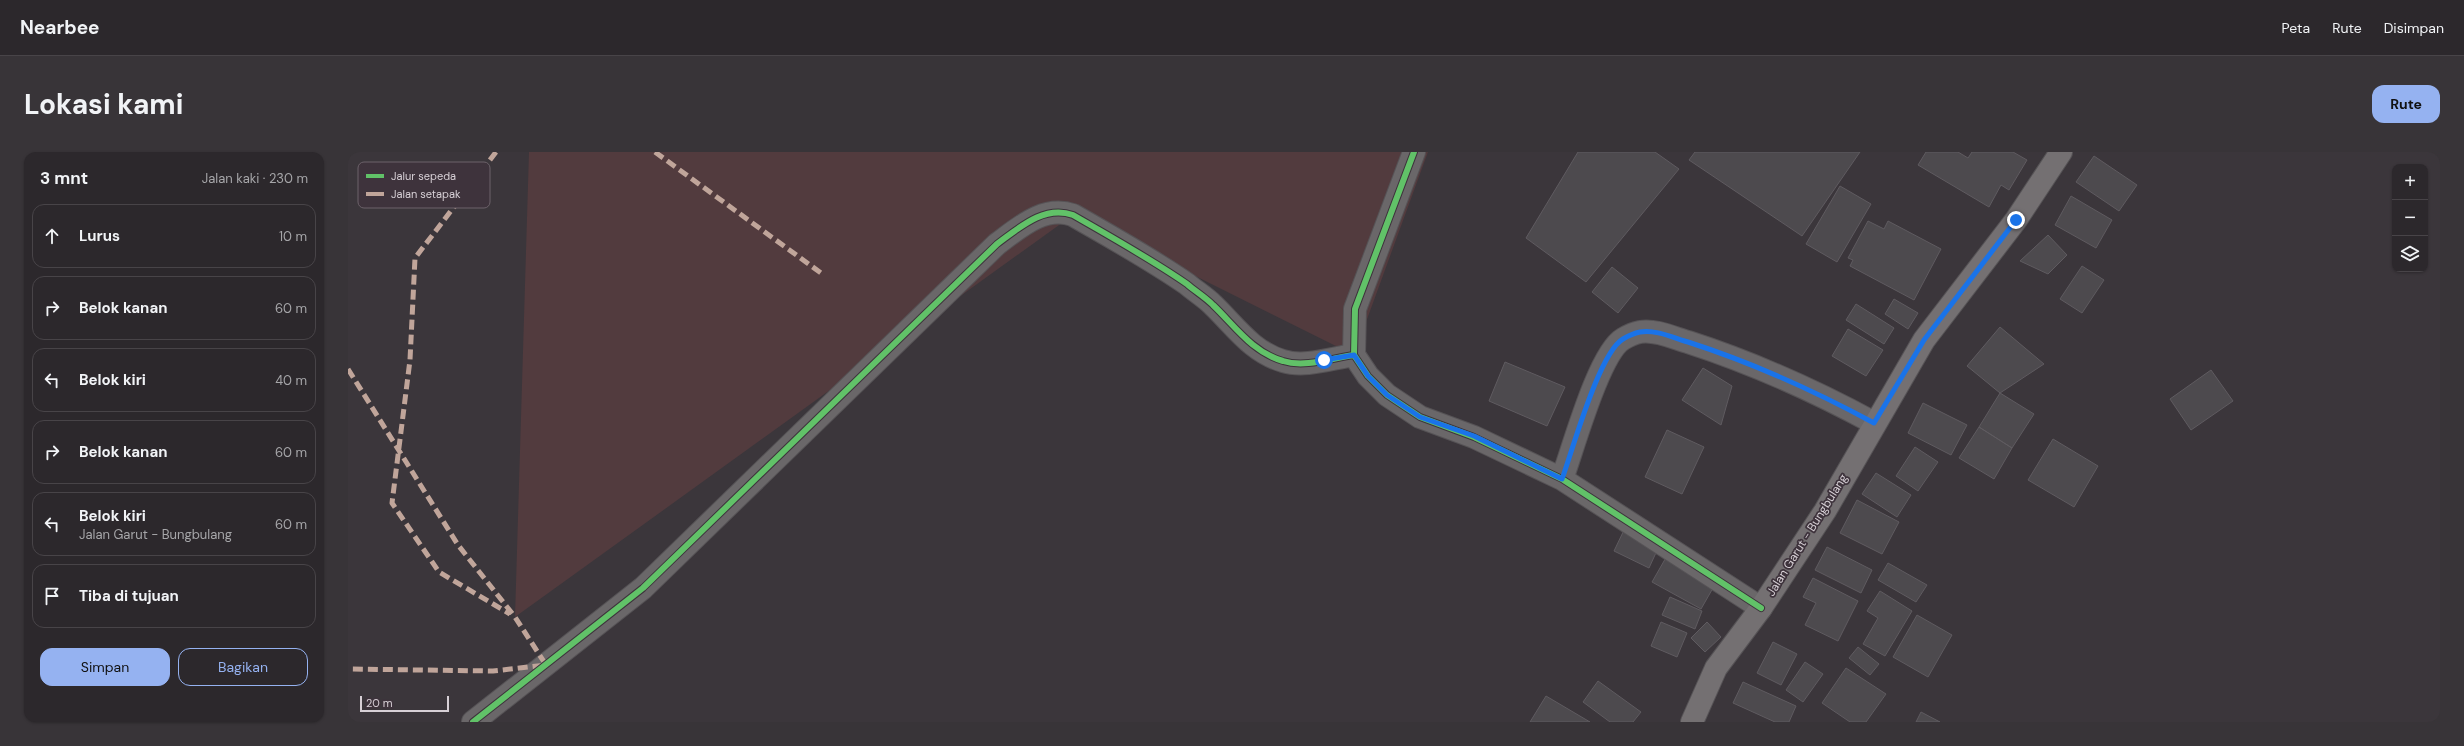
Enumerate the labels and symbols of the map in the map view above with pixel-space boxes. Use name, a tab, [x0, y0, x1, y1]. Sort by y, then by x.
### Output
legend	[358, 162, 490, 208]
text: Jalur sepeda	[391, 169, 456, 183]
text: Jalan setapak	[391, 187, 461, 201]
route end	[2007, 211, 2025, 229]
route start	[1315, 351, 1333, 369]
street label: Jalan Garut - Bungbulang	[1763, 471, 1851, 599]
scale bar	[360, 694, 449, 713]

